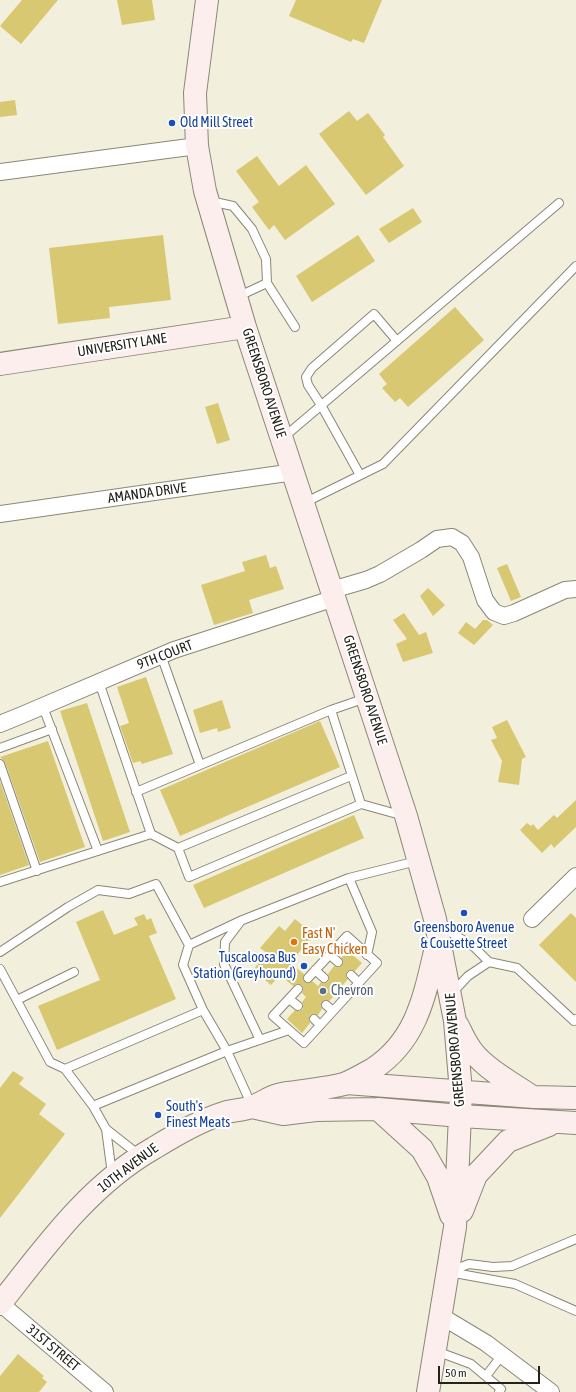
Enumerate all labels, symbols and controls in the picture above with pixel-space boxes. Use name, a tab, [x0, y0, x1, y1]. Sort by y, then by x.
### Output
place label: Old Mill Street	[180, 115, 253, 131]
marker: Old Mill Street	[167, 118, 177, 128]
street label: GREENSBORO AVENUE	[238, 326, 290, 440]
street label: UNIVERSITY LANE	[76, 330, 168, 360]
street label: AMANDA DRIVE	[107, 479, 187, 507]
street label: GREENSBORO AVENUE	[339, 633, 391, 747]
street label: 9TH COURT	[135, 637, 195, 673]
marker: Greensboro Avenue & Cousette Street	[459, 908, 469, 918]
place label: Greensboro Avenue & Cousette Street	[414, 920, 514, 952]
place label: Fast N' Easy Chicken	[302, 926, 368, 958]
marker: Fast N' Easy Chicken	[289, 937, 299, 947]
place label: Tuscaloosa Bus Station (Greyhound)	[193, 950, 296, 982]
marker: Tuscaloosa Bus Station (Greyhound)	[299, 961, 309, 971]
place label: Chevron	[331, 983, 374, 999]
marker: Chevron	[318, 986, 328, 996]
street label: GREENSBORO AVENUE	[442, 992, 468, 1108]
place label: South's Finest Meats	[166, 1099, 230, 1132]
marker: South's Finest Meats	[153, 1110, 163, 1120]
street label: 10TH AVENUE	[94, 1140, 162, 1196]
street label: 31ST STREET	[23, 1321, 83, 1375]
scale bar	[440, 1358, 542, 1384]
text: 50 m	[445, 1366, 467, 1380]

